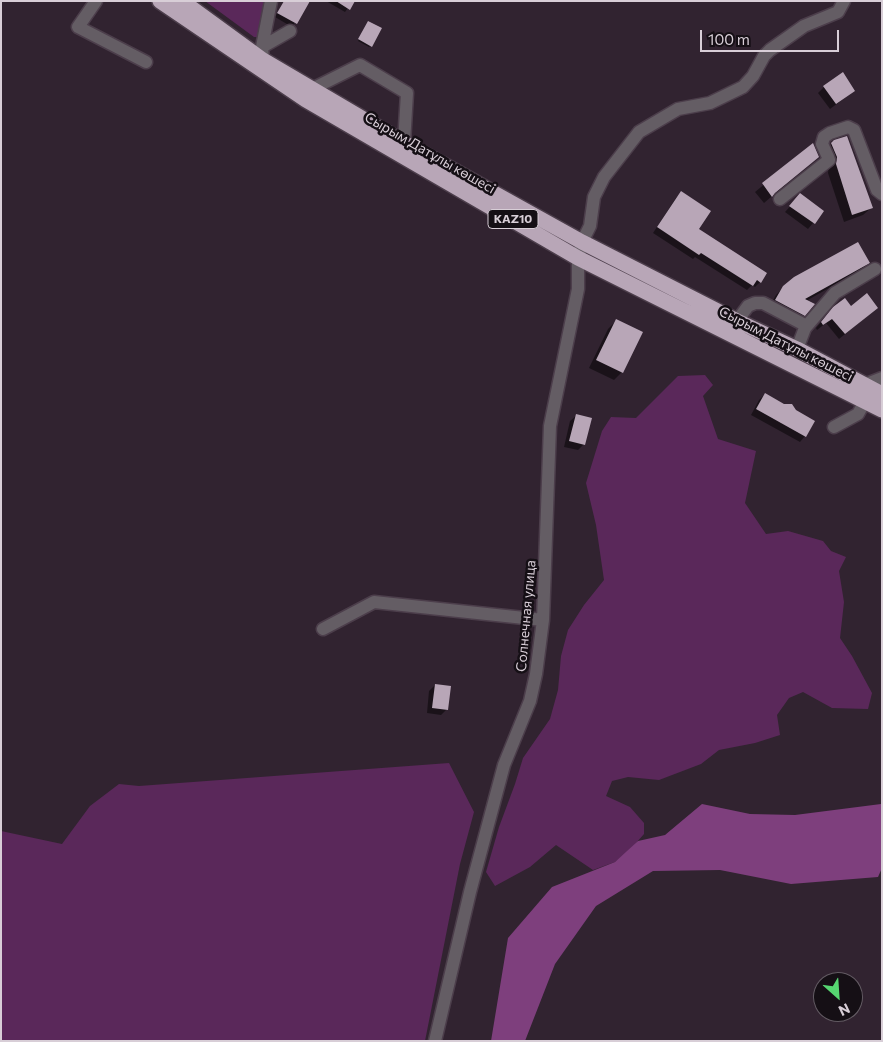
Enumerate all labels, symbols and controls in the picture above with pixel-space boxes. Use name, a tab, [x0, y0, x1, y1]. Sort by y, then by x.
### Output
scale bar	[703, 20, 842, 52]
text: 100 m	[708, 30, 750, 48]
street label: Сырым Датұлы көшесі	[362, 109, 498, 197]
road number: KAZ10	[488, 210, 538, 228]
street label: Сырым Датұлы көшесі	[716, 303, 856, 385]
street label: Солнечная улица	[513, 559, 539, 673]
north arrow	[813, 972, 863, 1022]
text: N	[836, 1000, 853, 1020]

